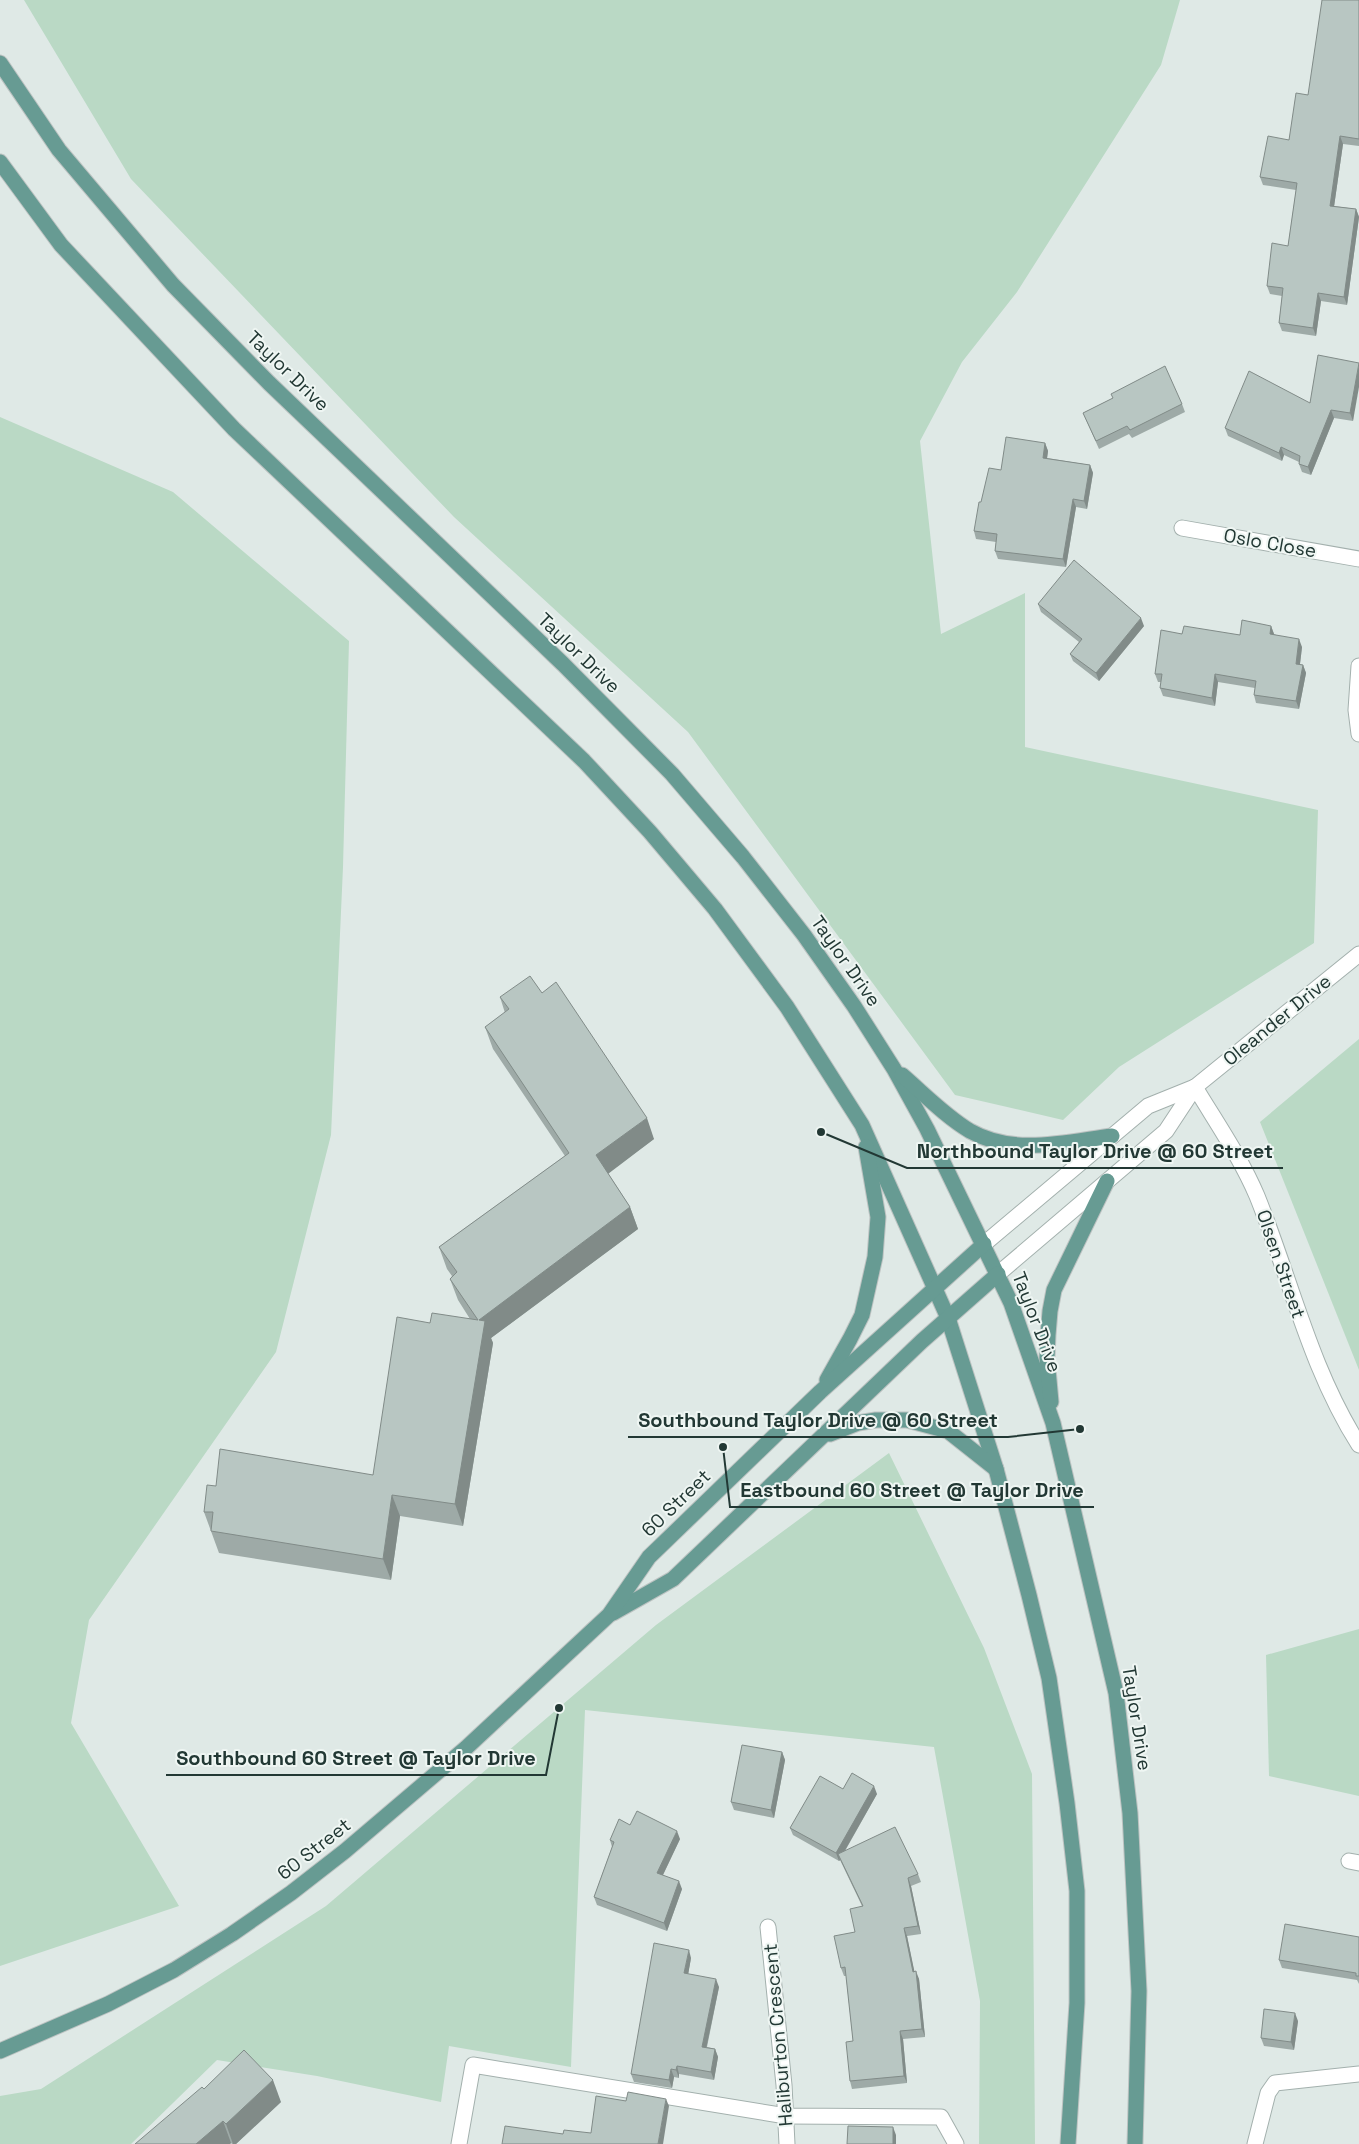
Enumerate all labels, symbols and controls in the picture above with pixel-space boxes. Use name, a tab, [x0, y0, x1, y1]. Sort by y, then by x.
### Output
street label: Taylor Drive	[241, 325, 335, 417]
street label: Oslo Close	[1222, 523, 1318, 563]
street label: Taylor Drive	[532, 607, 626, 699]
street label: Taylor Drive	[805, 910, 887, 1012]
street label: Oleander Drive	[1218, 969, 1336, 1071]
callout: Northbound Taylor Drive @ 60 Street	[907, 1133, 1283, 1168]
text: Northbound Taylor Drive @ 60 Street	[917, 1138, 1273, 1164]
street label: Olsen Street	[1251, 1206, 1311, 1322]
street label: Taylor Drive	[1006, 1268, 1068, 1376]
callout: Southbound Taylor Drive @ 60 Street	[628, 1402, 1008, 1437]
text: Southbound Taylor Drive @ 60 Street	[638, 1407, 998, 1433]
street label: 60 Street	[636, 1464, 716, 1542]
callout: Eastbound 60 Street @ Taylor Drive	[730, 1472, 1094, 1507]
text: Eastbound 60 Street @ Taylor Drive	[740, 1477, 1084, 1503]
street label: Taylor Drive	[1116, 1664, 1158, 1772]
callout: Southbound 60 Street @ Taylor Drive	[166, 1740, 546, 1775]
text: Southbound 60 Street @ Taylor Drive	[176, 1745, 536, 1771]
street label: 60 Street	[272, 1812, 356, 1886]
street label: Haliburton Crescent	[758, 1943, 798, 2127]

